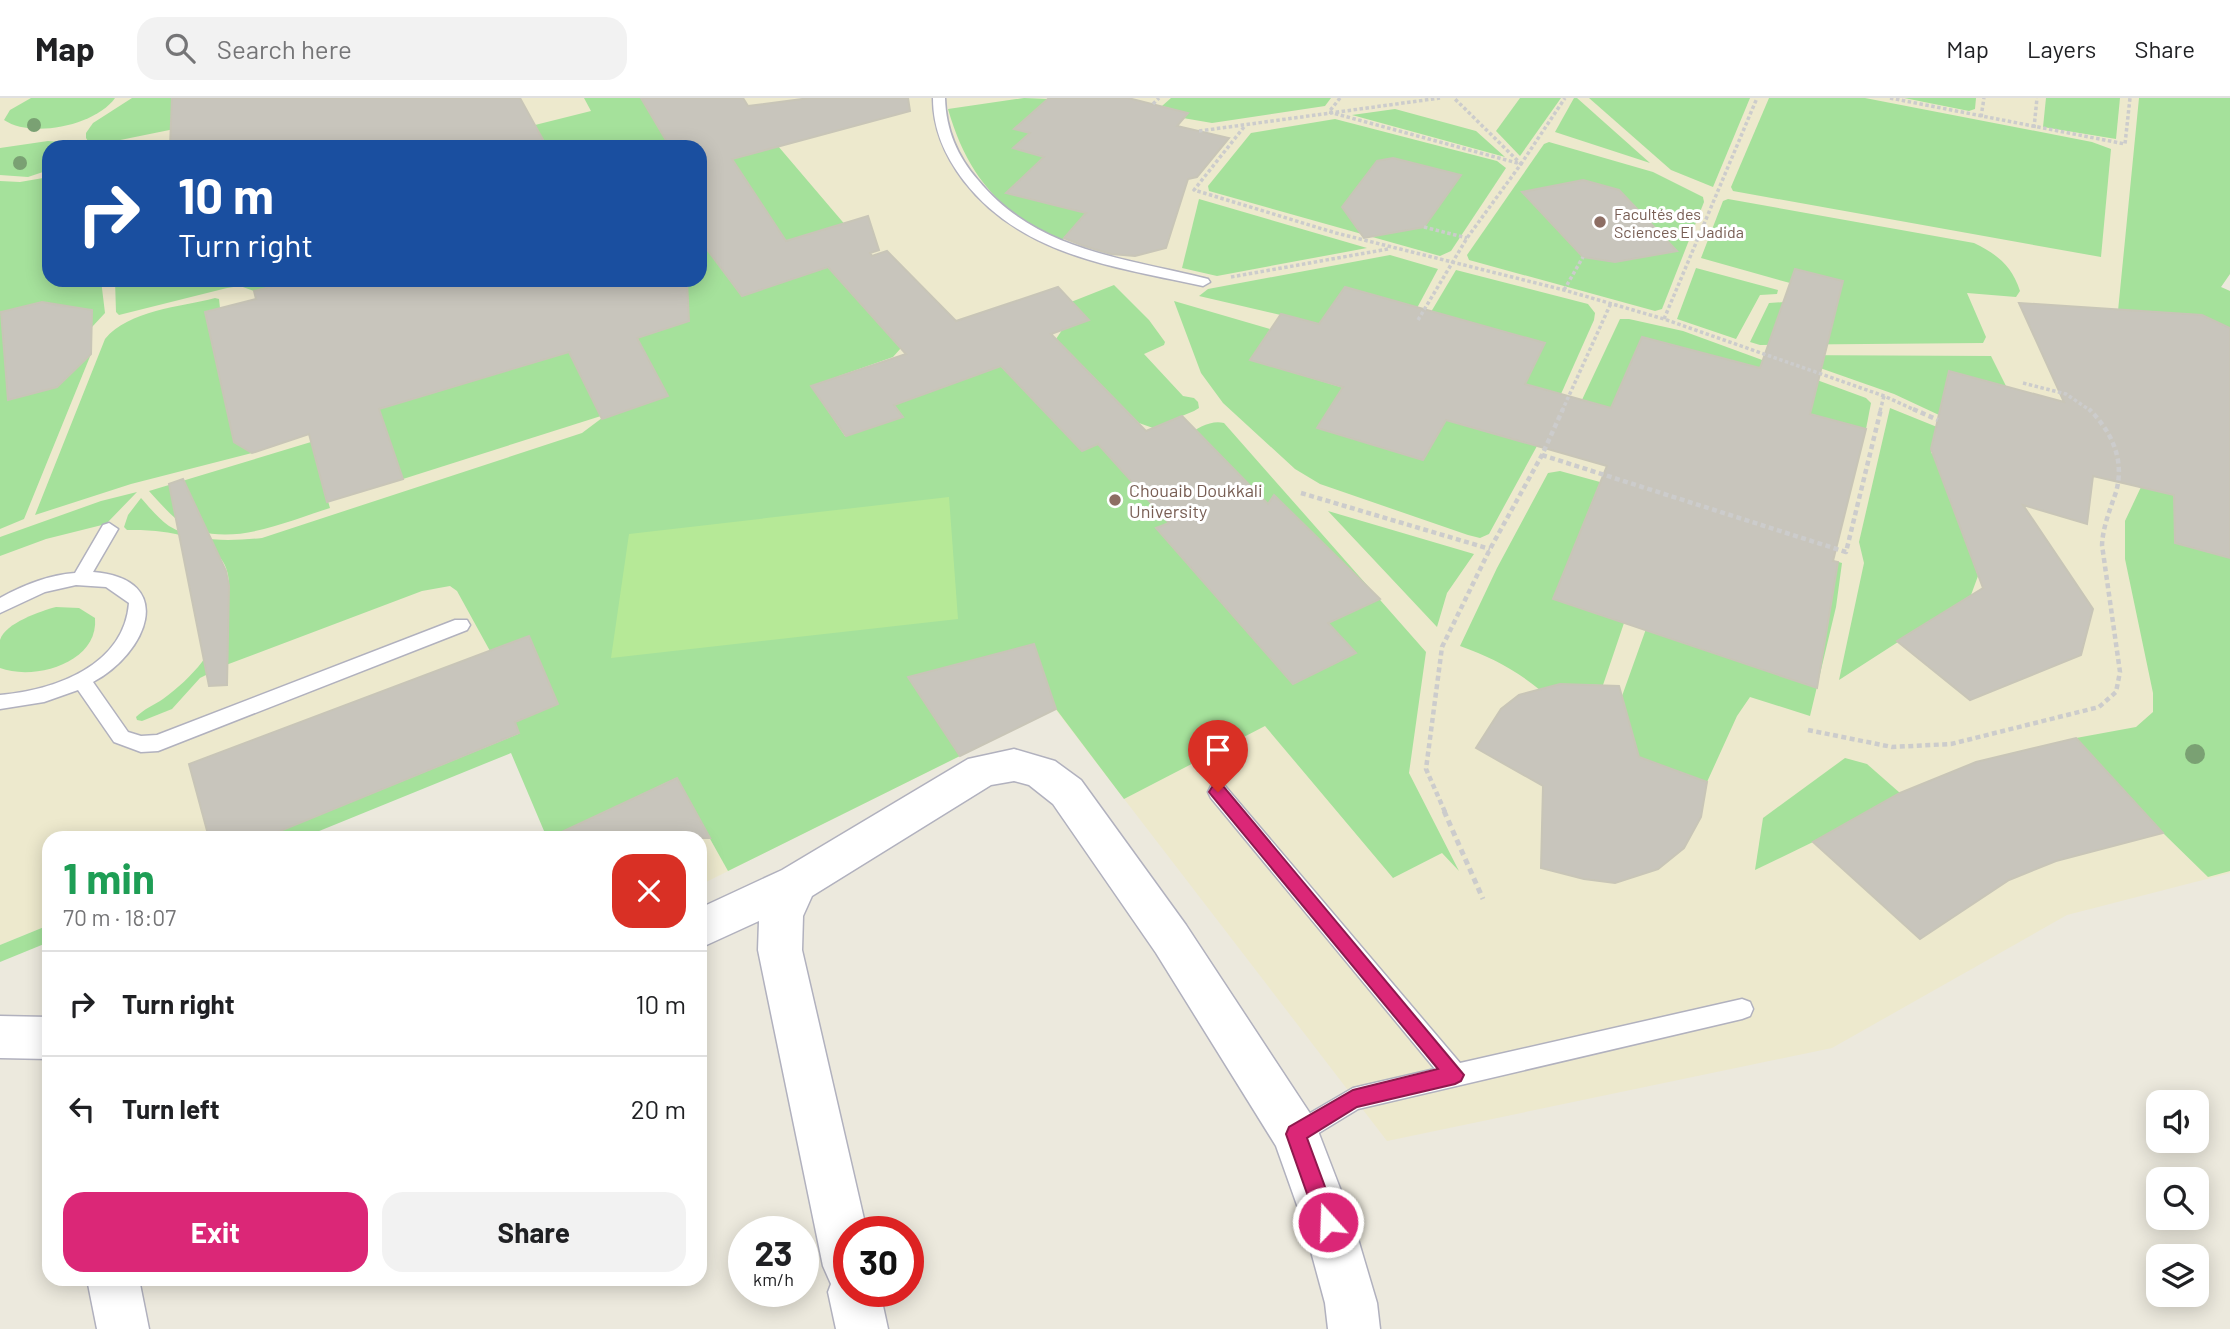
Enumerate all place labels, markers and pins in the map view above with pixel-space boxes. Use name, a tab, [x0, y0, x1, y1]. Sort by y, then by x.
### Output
place label: Facultés des Sciences El Jadida	[1614, 204, 1744, 241]
marker: Facultés des Sciences El Jadida	[1592, 214, 1608, 230]
place label: Chouaib Doukkali University	[1129, 479, 1263, 522]
marker: Chouaib Doukkali University	[1107, 492, 1123, 508]
pin	[1188, 720, 1248, 792]

